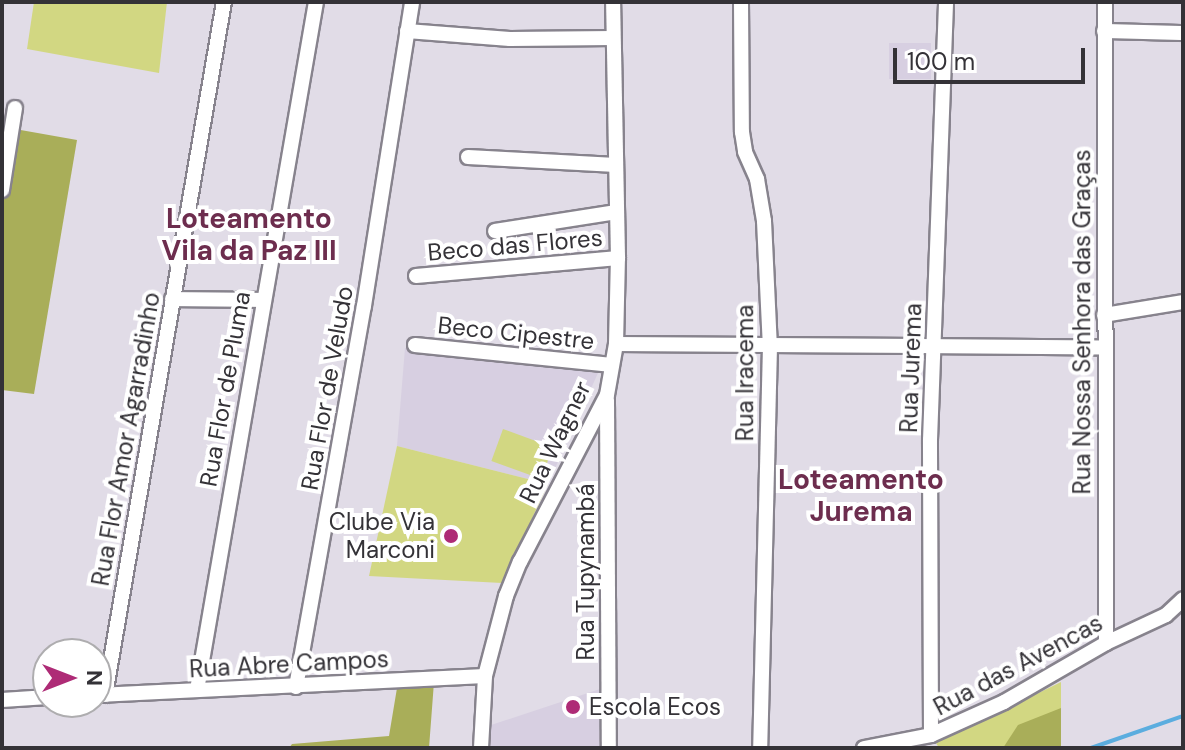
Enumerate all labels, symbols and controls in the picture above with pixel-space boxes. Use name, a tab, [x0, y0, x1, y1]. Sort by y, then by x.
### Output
scale bar	[897, 32, 1089, 82]
text: 100 m	[907, 46, 975, 77]
street label: Rua Nossa Senhora das Graças	[1068, 150, 1096, 494]
district label: Loteamento Vila da Paz III	[161, 202, 337, 268]
street label: Beco das Flores	[426, 223, 604, 267]
street label: Rua Flor de Veludo	[295, 284, 359, 492]
street label: Rua Flor de Pluma	[194, 289, 256, 489]
street label: Rua Flor Amor Agarradinho	[86, 290, 166, 588]
street label: Rua Jurema	[894, 303, 928, 433]
street label: Rua Iracema	[731, 305, 759, 441]
street label: Beco Cipestre	[436, 310, 596, 356]
street label: Rua Wagner	[513, 376, 597, 508]
district label: Loteamento Jurema	[778, 463, 944, 529]
street label: Rua Tupynambá	[572, 483, 600, 661]
place label: Clube Via Marconi	[329, 508, 435, 564]
marker: Clube Via Marconi	[442, 527, 460, 545]
street label: Rua das Avencas	[929, 608, 1107, 722]
north arrow	[32, 638, 112, 718]
street label: Rua Abre Campos	[188, 644, 390, 684]
text: N	[80, 670, 109, 686]
place label: Escola Ecos	[589, 693, 721, 721]
marker: Escola Ecos	[564, 698, 582, 716]

